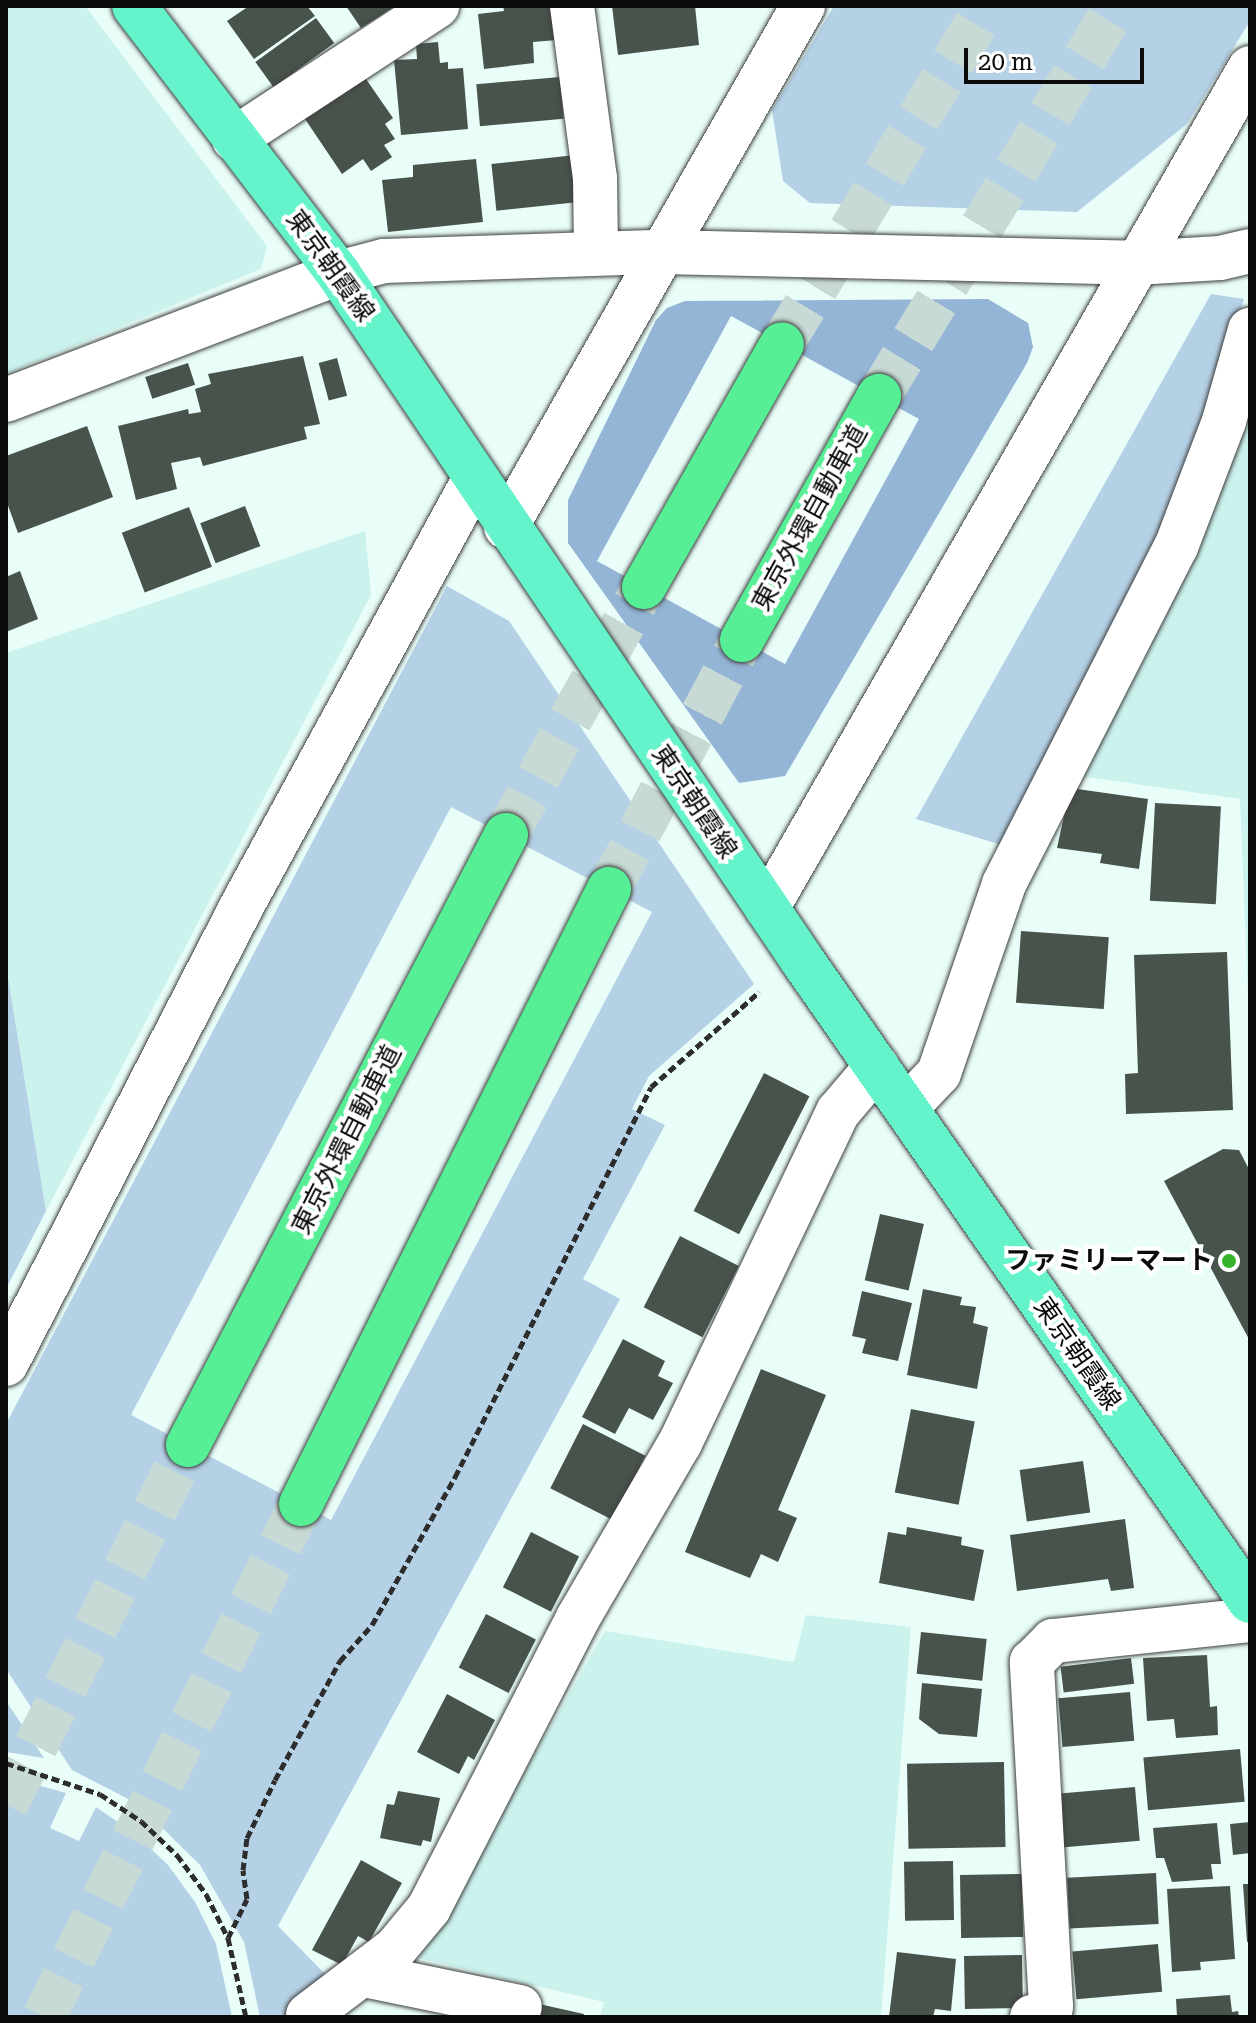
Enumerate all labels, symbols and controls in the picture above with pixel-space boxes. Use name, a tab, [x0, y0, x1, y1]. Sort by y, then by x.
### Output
scale bar	[968, 32, 1148, 82]
text: 20 m	[978, 48, 1033, 76]
street label: 東京朝霞線	[279, 204, 381, 328]
street label: 東京外環自動車道	[746, 419, 874, 617]
street label: 東京朝霞線	[645, 739, 743, 865]
street label: 東京外環自動車道	[286, 1040, 408, 1240]
place label: ファミリーマート	[1005, 1245, 1213, 1277]
marker: ファミリーマート	[1220, 1252, 1238, 1270]
street label: 東京朝霞線	[1027, 1292, 1127, 1416]

